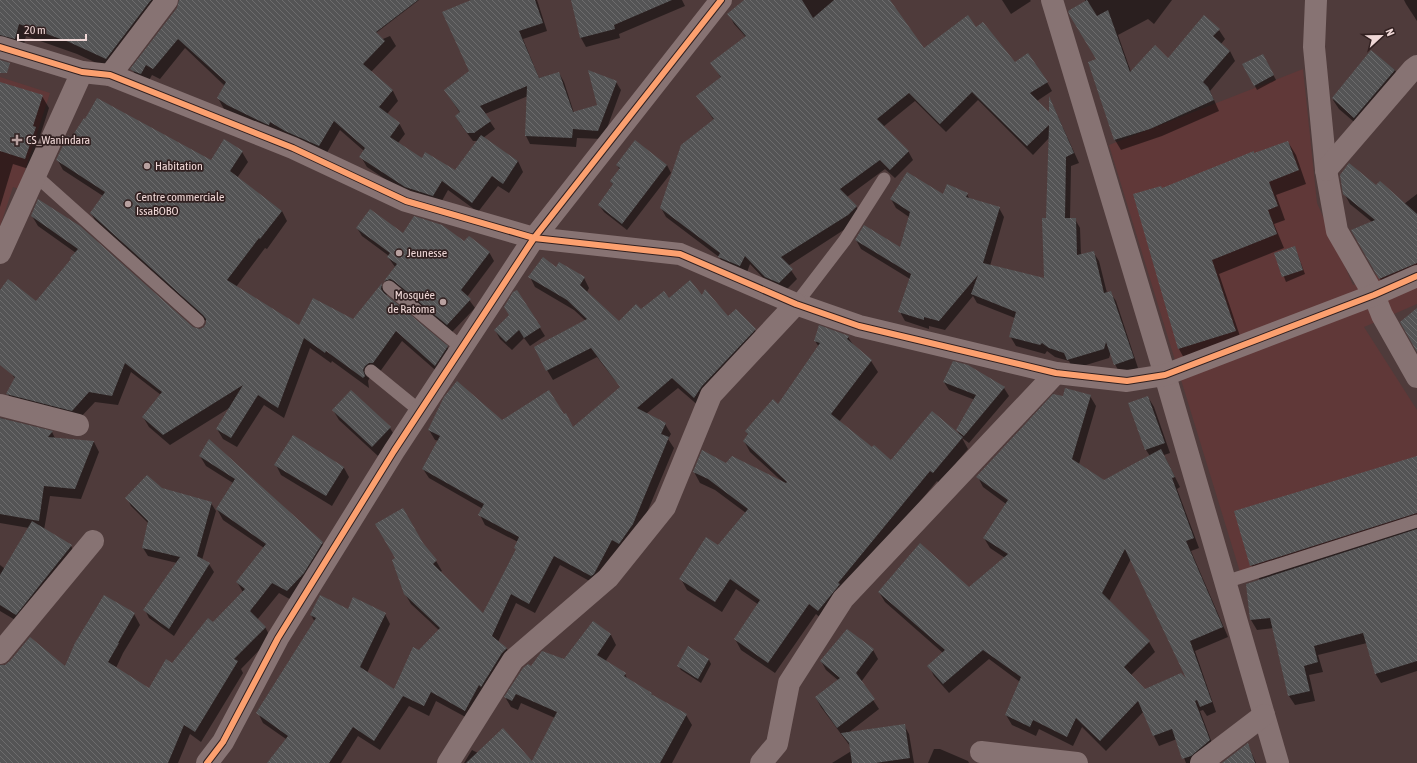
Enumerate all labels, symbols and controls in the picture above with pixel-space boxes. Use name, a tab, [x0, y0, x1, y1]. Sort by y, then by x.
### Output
scale bar	[18, 16, 86, 42]
north arrow	[1361, 16, 1401, 56]
text: 20 m	[24, 23, 46, 37]
text: N	[1383, 27, 1397, 38]
place label: CS_Wanindara	[26, 133, 90, 147]
marker: CS_Wanindara	[11, 134, 23, 146]
place label: Habitation	[155, 159, 203, 173]
marker: Habitation	[142, 161, 152, 171]
place label: Centre commerciale IssaBOBO	[136, 190, 224, 218]
marker: Centre commerciale IssaBOBO	[123, 199, 133, 209]
place label: Jeunesse	[407, 246, 447, 260]
marker: Jeunesse	[394, 248, 404, 258]
place label: Mosquée de Ratoma	[387, 288, 435, 316]
marker: Mosquée de Ratoma	[438, 297, 448, 307]

